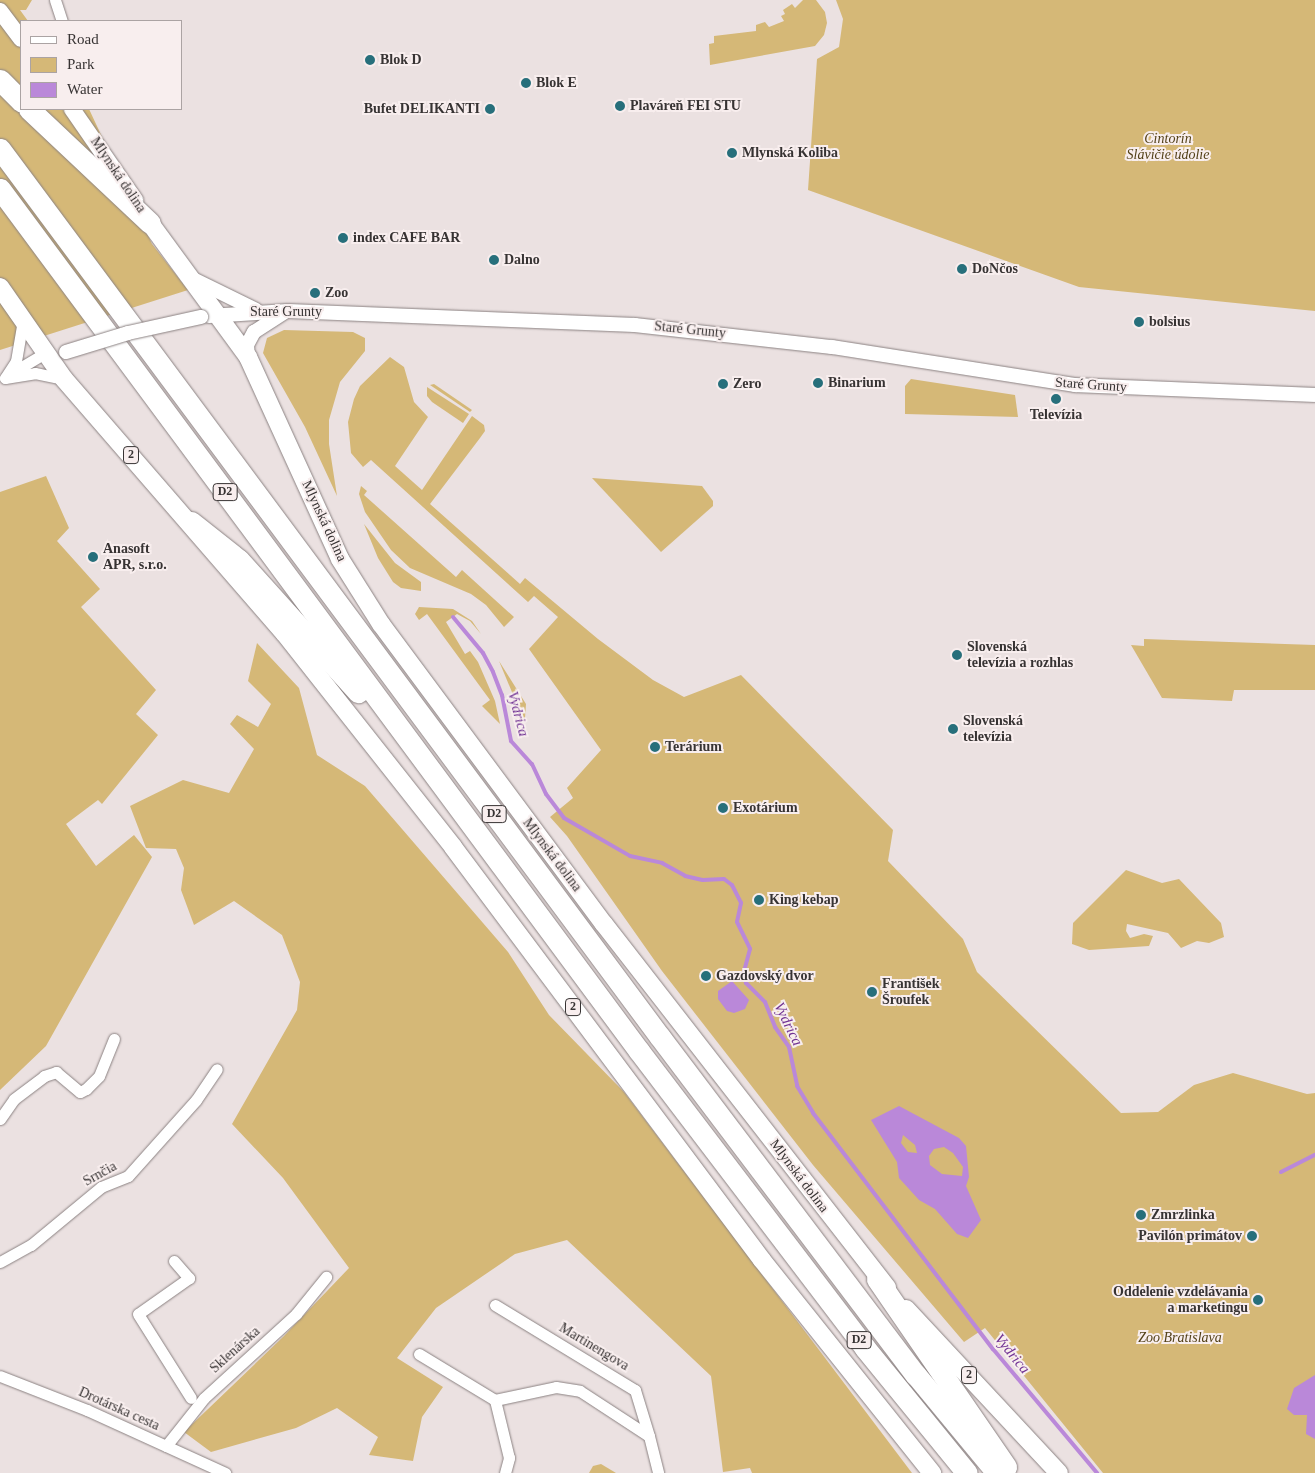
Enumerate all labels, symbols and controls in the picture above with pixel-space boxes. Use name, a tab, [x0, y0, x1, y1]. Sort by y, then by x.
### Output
legend	[20, 20, 182, 110]
text: Road	[67, 31, 99, 47]
place label: Blok D	[380, 52, 422, 68]
marker: Blok D	[364, 54, 376, 66]
text: Park	[67, 56, 95, 72]
place label: Blok E	[536, 75, 577, 91]
marker: Blok E	[520, 77, 532, 89]
text: Water	[67, 81, 102, 97]
place label: Plaváreň FEI STU	[630, 98, 741, 114]
marker: Plaváreň FEI STU	[614, 100, 626, 112]
place label: Bufet DELIKANTI	[364, 101, 480, 117]
marker: Bufet DELIKANTI	[484, 103, 496, 115]
park label: Cintorín Slávičie údolie	[1127, 131, 1209, 164]
street label: Mlynská dolina	[87, 134, 149, 216]
place label: Mlynská Koliba	[742, 145, 838, 161]
marker: Mlynská Koliba	[726, 147, 738, 159]
place label: index CAFE BAR	[353, 230, 460, 246]
marker: index CAFE BAR	[337, 232, 349, 244]
place label: Dalno	[504, 252, 540, 268]
marker: Dalno	[488, 254, 500, 266]
place label: DoNčos	[972, 261, 1018, 277]
marker: DoNčos	[956, 263, 968, 275]
place label: Zoo	[325, 285, 348, 301]
marker: Zoo	[309, 287, 321, 299]
street label: Staré Grunty	[250, 304, 322, 320]
place label: bolsius	[1149, 314, 1190, 330]
marker: bolsius	[1133, 316, 1145, 328]
street label: Staré Grunty	[653, 318, 727, 342]
street label: Staré Grunty	[1055, 374, 1127, 396]
place label: Binarium	[828, 375, 886, 391]
place label: Zero	[733, 376, 762, 392]
marker: Binarium	[812, 377, 824, 389]
marker: Zero	[717, 378, 729, 390]
marker: Televízia	[1050, 393, 1062, 405]
place label: Televízia	[1030, 407, 1082, 423]
road number: 2	[122, 446, 140, 464]
street label: Mlynská dolina	[298, 478, 350, 564]
road number: D2	[212, 482, 238, 502]
place label: Anasoft APR, s.r.o.	[103, 541, 167, 574]
marker: Anasoft APR, s.r.o.	[87, 551, 99, 563]
place label: Slovenská televízia a rozhlas	[967, 639, 1073, 672]
marker: Slovenská televízia a rozhlas	[951, 649, 963, 661]
water label: Vydrica	[503, 689, 533, 739]
place label: Slovenská televízia	[963, 713, 1023, 746]
marker: Slovenská televízia	[947, 723, 959, 735]
place label: Terárium	[665, 739, 722, 755]
marker: Terárium	[649, 741, 661, 753]
place label: Exotárium	[733, 800, 798, 816]
marker: Exotárium	[717, 802, 729, 814]
road number: D2	[482, 804, 506, 824]
street label: Mlynská dolina	[519, 815, 585, 895]
place label: King kebap	[769, 892, 839, 908]
marker: King kebap	[753, 894, 765, 906]
place label: Gazdovský dvor	[716, 968, 814, 984]
marker: Gazdovský dvor	[700, 970, 712, 982]
place label: František Šroufek	[882, 976, 940, 1009]
marker: František Šroufek	[866, 986, 878, 998]
road number: 2	[564, 998, 582, 1016]
water label: Vydrica	[770, 999, 806, 1049]
street label: Mlynská dolina	[766, 1136, 832, 1216]
street label: Srnčia	[80, 1158, 120, 1190]
place label: Zmrzlinka	[1151, 1207, 1215, 1223]
marker: Zmrzlinka	[1135, 1209, 1147, 1221]
place label: Pavilón primátov	[1138, 1228, 1242, 1244]
marker: Pavilón primátov	[1246, 1230, 1258, 1242]
place label: Oddelenie vzdelávania a marketingu	[1113, 1284, 1248, 1316]
marker: Oddelenie vzdelávania a marketingu	[1252, 1294, 1264, 1306]
street label: Martinengova	[556, 1320, 632, 1374]
street label: Sklenárska	[207, 1323, 263, 1377]
road number: D2	[846, 1330, 872, 1350]
water label: Vydrica	[990, 1330, 1034, 1378]
park label: Zoo Bratislava	[1138, 1330, 1222, 1346]
road number: 2	[960, 1366, 978, 1384]
street label: Drotárska cesta	[76, 1384, 162, 1434]

